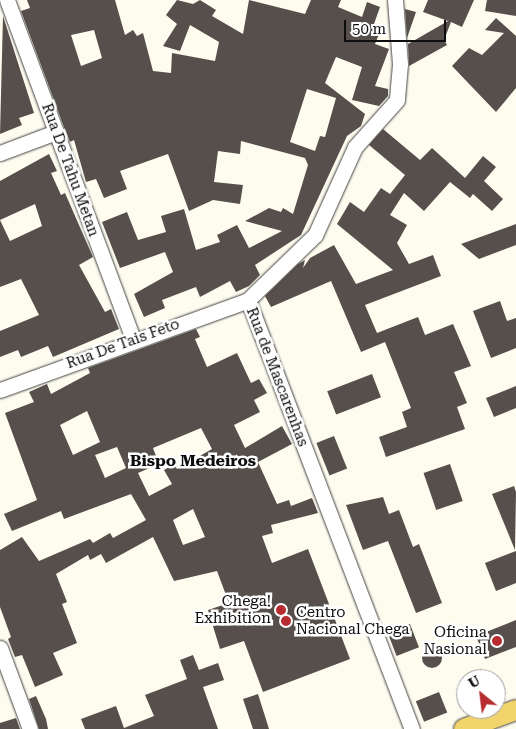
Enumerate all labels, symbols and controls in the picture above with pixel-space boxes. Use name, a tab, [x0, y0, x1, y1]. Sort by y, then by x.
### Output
scale bar	[346, 10, 448, 42]
text: 50 m	[352, 20, 386, 38]
street label: Rua De Tahu Metan	[37, 101, 103, 239]
street label: Rua de Mascarenhas	[242, 305, 312, 449]
street label: Rua De Tais Feto	[64, 315, 182, 373]
district label: Bispo Medeiros	[130, 451, 256, 471]
place label: Chega! Exhibition	[195, 592, 271, 627]
place label: Centro Nacional Chega	[296, 603, 409, 638]
marker: Chega! Exhibition	[275, 604, 287, 616]
marker: Centro Nacional Chega	[280, 615, 292, 627]
place label: Oficina Nasional	[424, 623, 487, 658]
marker: Oficina Nasional	[491, 635, 503, 647]
north arrow	[456, 669, 506, 719]
text: U	[466, 672, 483, 691]

